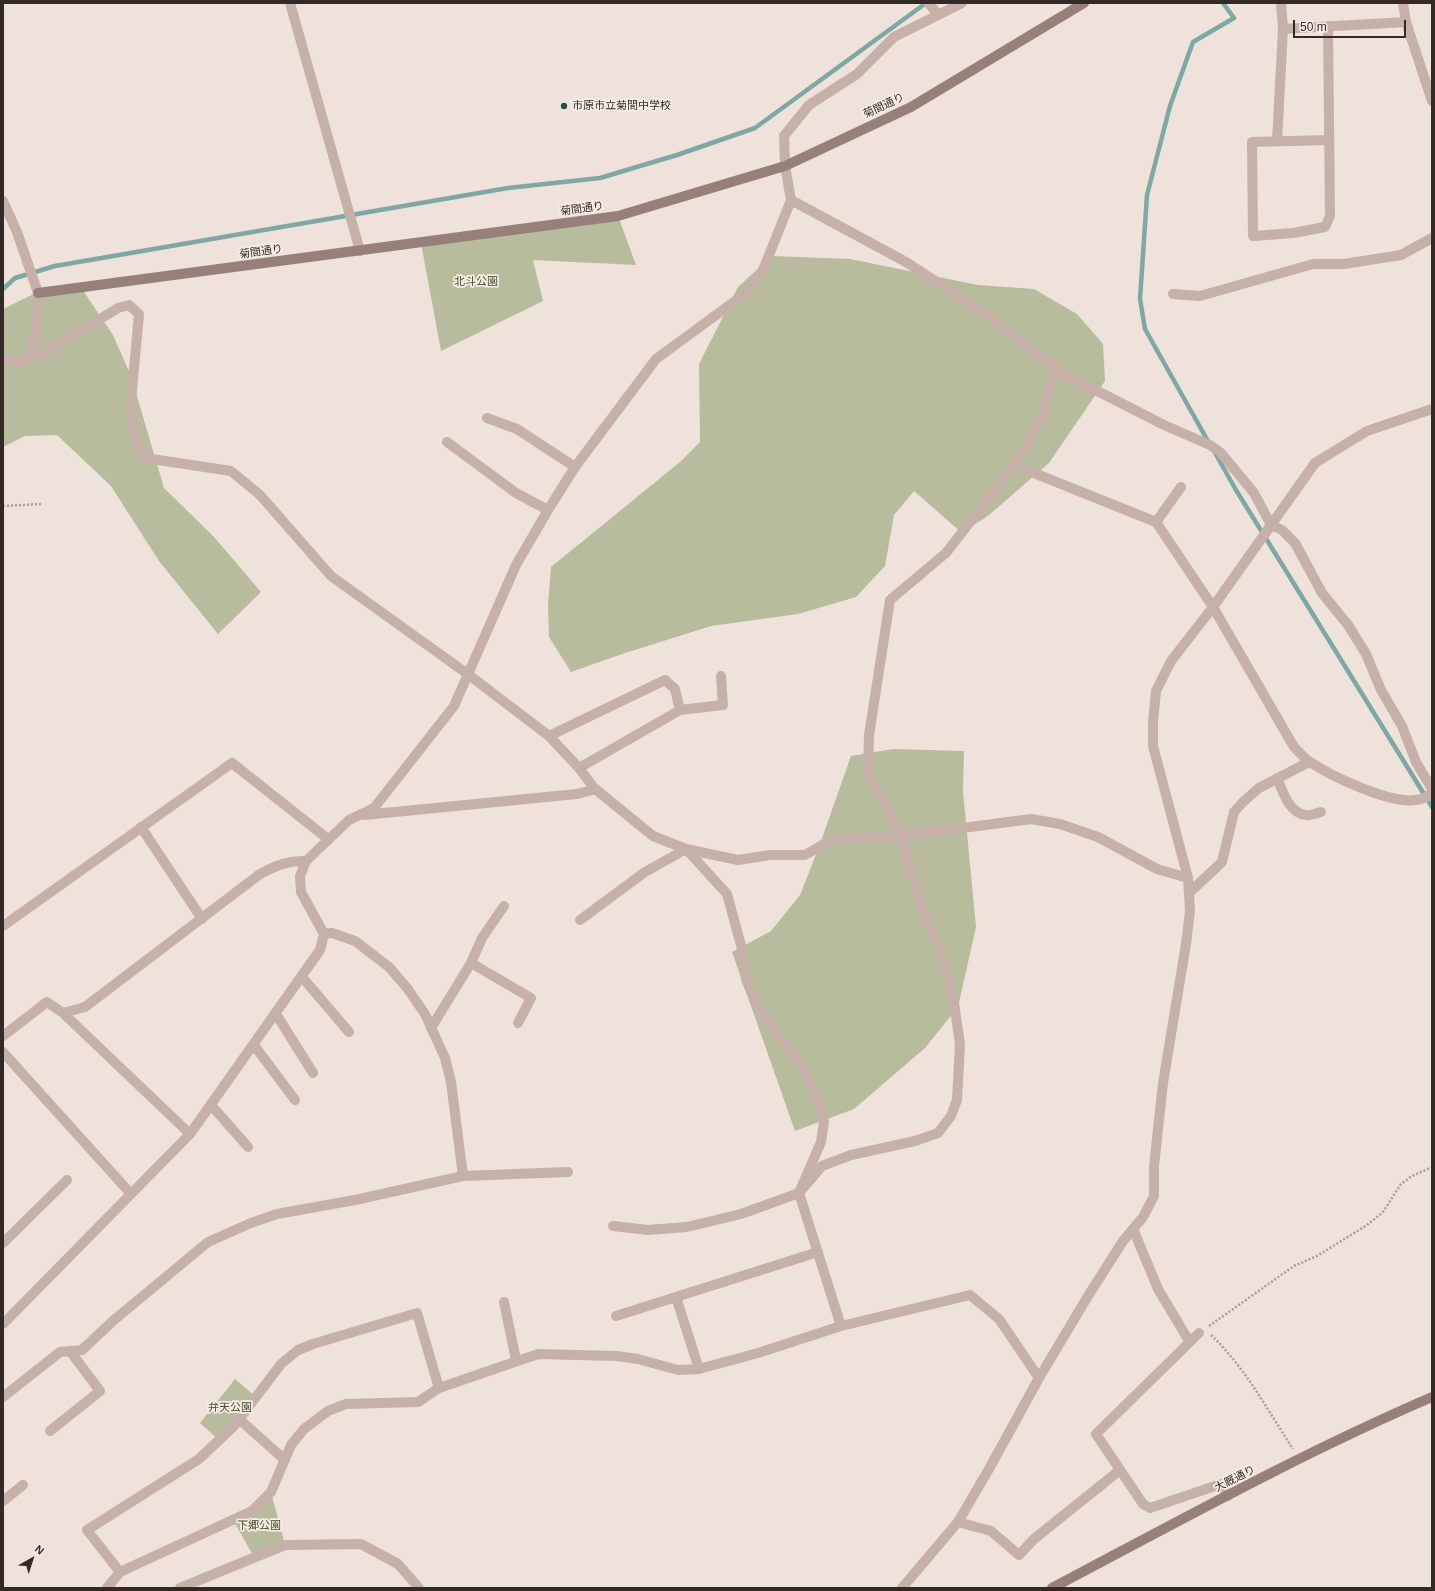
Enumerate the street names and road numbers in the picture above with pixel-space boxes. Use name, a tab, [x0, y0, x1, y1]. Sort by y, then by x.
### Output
street label: 菊間通り	[861, 91, 907, 121]
street label: 菊間通り	[559, 199, 605, 219]
street label: 菊間通り	[238, 242, 284, 262]
street label: 大厩通り	[1212, 1463, 1258, 1495]

